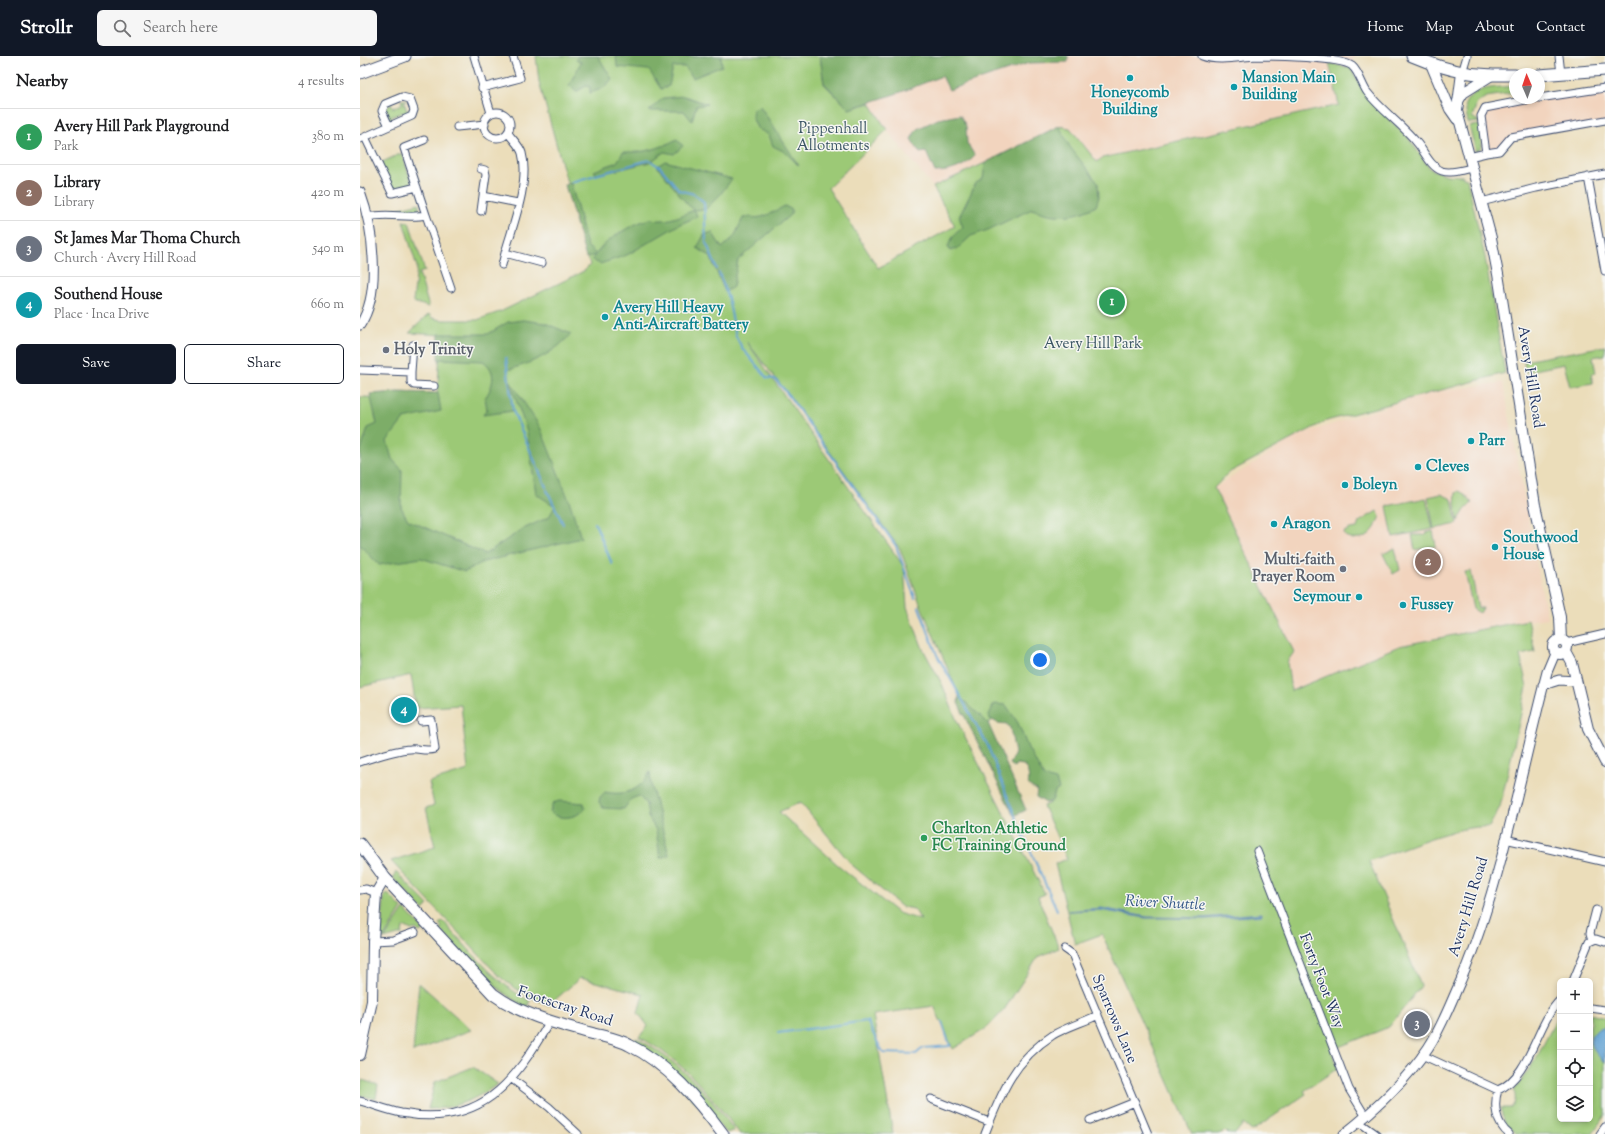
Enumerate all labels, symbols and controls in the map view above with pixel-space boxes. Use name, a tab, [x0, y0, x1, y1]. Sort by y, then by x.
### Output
search box	[97, 10, 377, 46]
text: Strollr	[20, 15, 73, 42]
icon: search	[111, 17, 133, 39]
text: Search here	[143, 18, 218, 39]
text: Home	[1367, 18, 1404, 38]
text: Map	[1426, 18, 1453, 38]
text: About	[1475, 18, 1514, 38]
text: Contact	[1536, 18, 1585, 38]
place label: Mansion Main Building	[1242, 68, 1336, 106]
north arrow	[1509, 68, 1545, 104]
text: Nearby	[16, 70, 68, 94]
text: 4 results	[298, 73, 344, 91]
marker: Honeycomb Building	[1125, 73, 1135, 83]
marker: Mansion Main Building	[1229, 82, 1239, 92]
place label: Honeycomb Building	[1091, 83, 1169, 121]
text: Avery Hill Park Playground	[54, 117, 229, 138]
park label: Pippenhall Allotments	[797, 119, 869, 157]
text: 1	[27, 128, 31, 146]
text: 380 m	[312, 128, 344, 146]
text: Park	[54, 138, 79, 156]
text: Library	[54, 173, 101, 194]
text: 2	[26, 184, 32, 202]
text: 420 m	[311, 184, 344, 202]
text: Library	[54, 194, 95, 212]
text: St James Mar Thoma Church	[54, 229, 241, 250]
text: 3	[26, 240, 32, 258]
text: 540 m	[313, 240, 344, 258]
text: Church · Avery Hill Road	[54, 250, 196, 268]
text: Southend House	[54, 285, 163, 306]
pin: 1	[1099, 287, 1125, 317]
text: 4	[26, 296, 32, 314]
text: 660 m	[311, 296, 344, 314]
place label: Avery Hill Heavy Anti-Aircraft Battery	[613, 298, 749, 336]
text: Place · Inca Drive	[54, 306, 149, 324]
marker: Avery Hill Heavy Anti-Aircraft Battery	[600, 312, 610, 322]
street label: Avery Hill Road	[1512, 324, 1549, 430]
park label: Avery Hill Park	[1044, 334, 1142, 355]
place label: Holy Trinity	[394, 340, 474, 361]
button: Save	[16, 344, 176, 384]
button: Share	[184, 344, 344, 384]
marker: Holy Trinity	[381, 345, 391, 355]
place label: Parr	[1479, 431, 1506, 452]
marker: Parr	[1466, 436, 1476, 446]
place label: Cleves	[1426, 457, 1469, 478]
marker: Cleves	[1413, 462, 1423, 472]
place label: Boleyn	[1353, 475, 1398, 496]
marker: Boleyn	[1340, 480, 1350, 490]
place label: Aragon	[1282, 514, 1331, 535]
marker: Aragon	[1269, 519, 1279, 529]
place label: Southwood House	[1503, 528, 1579, 566]
marker: Southwood House	[1490, 542, 1500, 552]
pin: 2	[1415, 547, 1441, 577]
place label: Multi-faith Prayer Room	[1252, 550, 1336, 588]
marker: Multi-faith Prayer Room	[1338, 564, 1348, 574]
place label: Seymour	[1293, 587, 1351, 608]
marker: Seymour	[1354, 592, 1364, 602]
place label: Fussey	[1411, 595, 1454, 616]
marker: Fussey	[1398, 600, 1408, 610]
your location	[1030, 650, 1050, 670]
pin: 4	[391, 695, 417, 725]
place label: Charlton Athletic FC Training Ground	[932, 819, 1066, 857]
marker: Charlton Athletic FC Training Ground	[919, 833, 929, 843]
street label: Avery Hill Road	[1444, 854, 1494, 960]
water label: River Shuttle	[1124, 890, 1206, 918]
street label: Forty Foot Way	[1293, 930, 1349, 1032]
street label: Sparrows Lane	[1086, 971, 1142, 1067]
map controls	[1557, 978, 1593, 1122]
button: +	[1557, 978, 1593, 1014]
street label: Footscray Road	[515, 982, 616, 1032]
pin: 3	[1404, 1009, 1430, 1039]
button: −	[1557, 1014, 1593, 1050]
button: locate	[1557, 1050, 1593, 1086]
button: layers	[1557, 1086, 1593, 1122]

